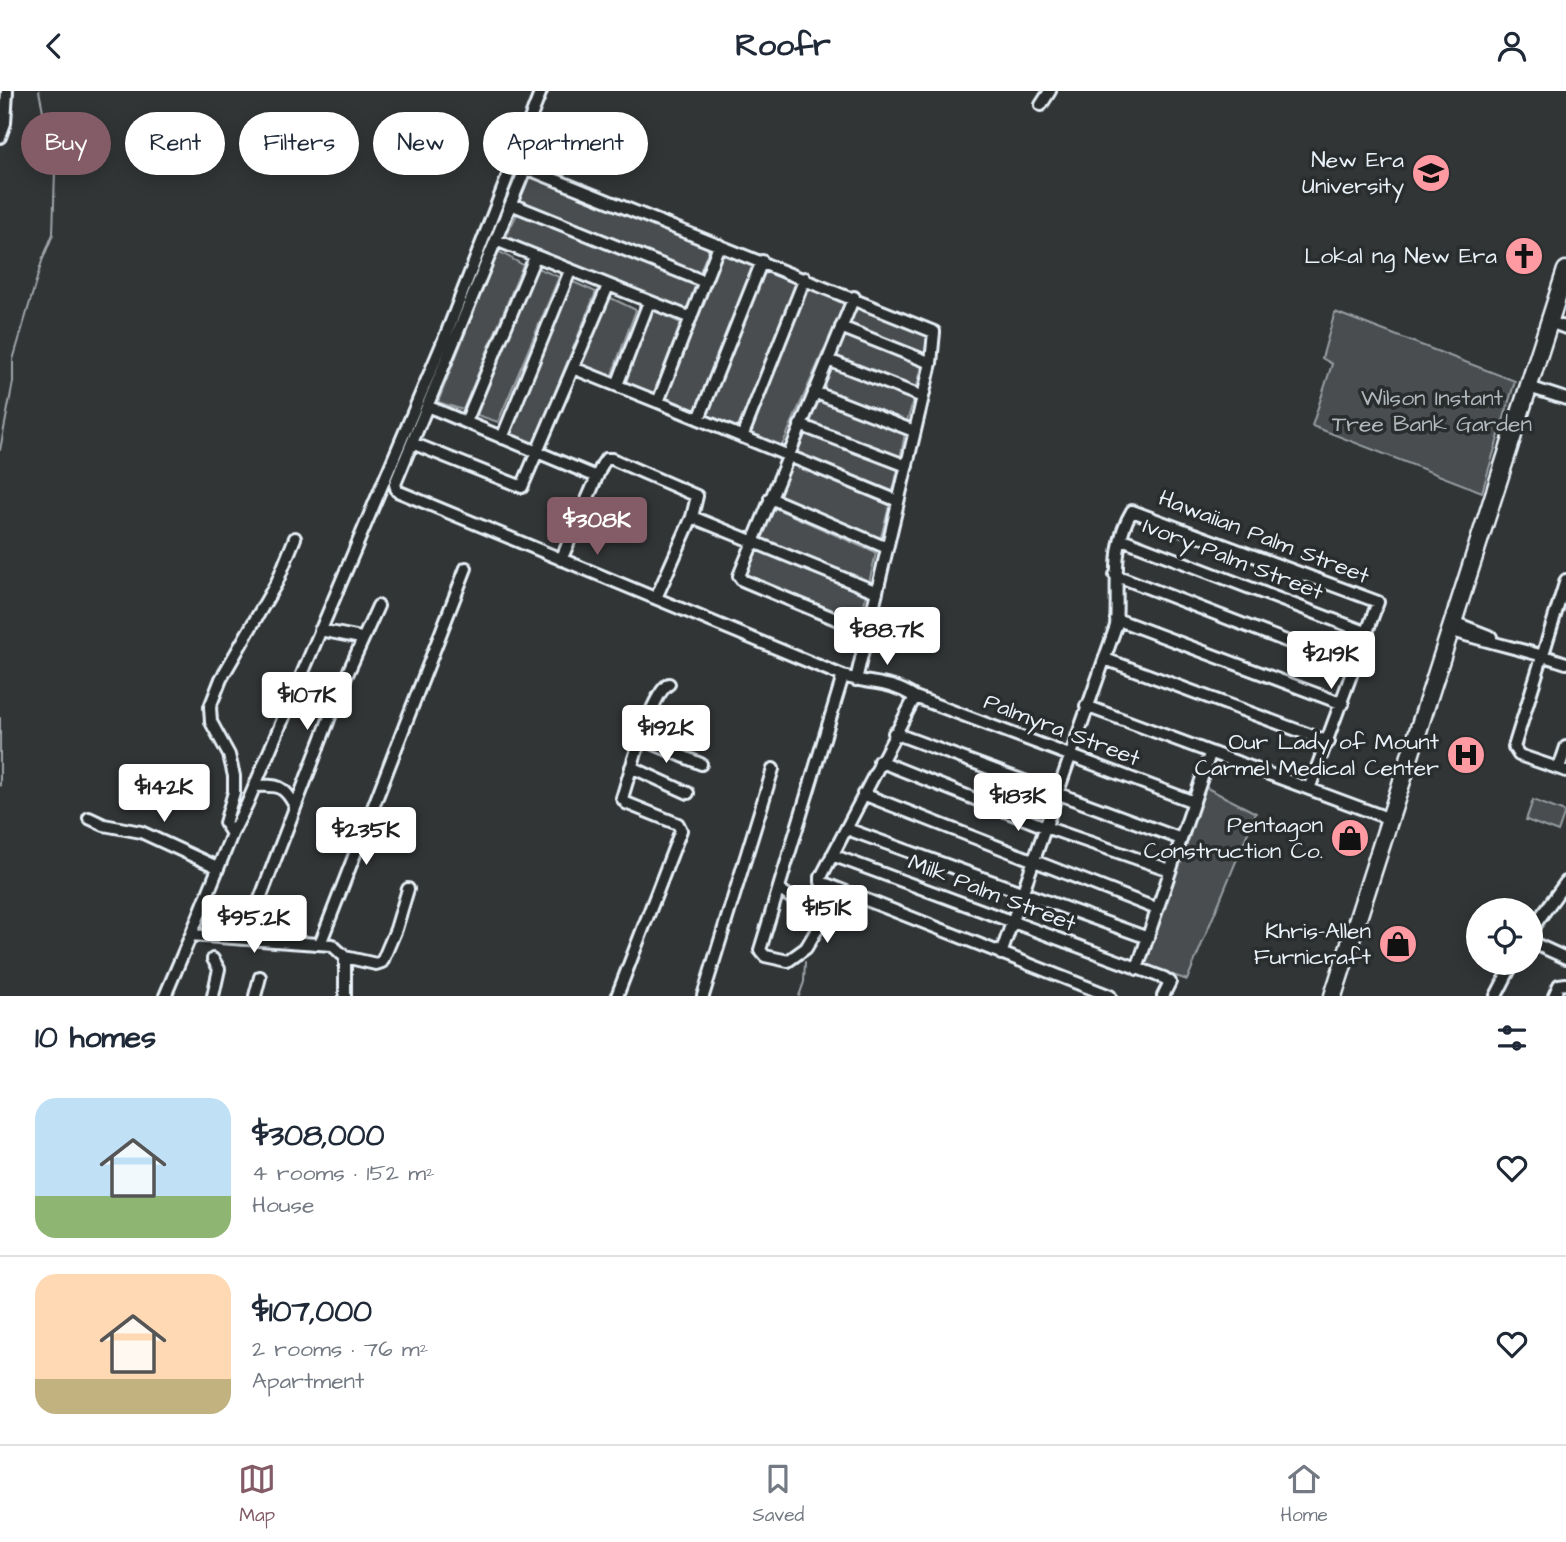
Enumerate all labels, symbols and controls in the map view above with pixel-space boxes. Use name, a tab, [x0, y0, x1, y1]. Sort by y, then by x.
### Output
text: Roofr	[735, 23, 831, 68]
icon: back	[35, 27, 73, 65]
icon: person	[1493, 27, 1531, 65]
chip: Buy	[21, 112, 111, 175]
chip: Rent	[125, 112, 225, 175]
chip: Filters	[239, 112, 359, 175]
chip: New	[373, 112, 469, 175]
chip: Apartment	[483, 112, 648, 175]
place label: New Era University	[1302, 144, 1404, 203]
school or university icon: New Era University	[1410, 152, 1452, 194]
church icon: Lokal ng New Era	[1503, 235, 1545, 277]
place label: Lokal ng New Era	[1304, 240, 1497, 273]
park label: Wilson Instant Tree Bank Garden	[1332, 382, 1532, 440]
street label: Hawaiian Palm Street	[1154, 482, 1375, 592]
pin: $308K	[548, 497, 646, 557]
text: $308K	[563, 504, 631, 536]
street label: Ivory Palm Street	[1138, 510, 1329, 609]
pin: $88.7K	[830, 607, 944, 667]
text: $88.7K	[850, 614, 924, 646]
pin: $219K	[1282, 631, 1380, 691]
text: $219K	[1303, 638, 1359, 670]
pin: $107K	[258, 673, 356, 732]
text: $107K	[278, 679, 336, 711]
street label: Palmyra Street	[979, 685, 1145, 776]
pin: $192K	[617, 705, 715, 765]
text: $192K	[638, 712, 694, 744]
place label: Our Lady of Mount Carmel Medical Center	[1195, 726, 1440, 784]
hospital icon: Our Lady of Mount Carmel Medical Center	[1445, 734, 1487, 776]
pin: $142K	[115, 765, 213, 824]
text: $142K	[135, 771, 193, 803]
pin: $183K	[969, 773, 1067, 833]
text: $183K	[990, 780, 1046, 812]
pin: $235K	[317, 807, 415, 867]
place label: Pentagon Construction Co.	[1144, 809, 1323, 867]
text: $235K	[332, 814, 400, 846]
shop icon: Pentagon Construction Co.	[1329, 817, 1371, 859]
street label: Milk Palm Street	[903, 846, 1081, 940]
pin: $151K	[778, 885, 876, 945]
text: $151K	[803, 892, 851, 924]
pin: $95.2K	[197, 895, 311, 955]
map controls	[1466, 898, 1543, 975]
button: locate	[1466, 898, 1543, 975]
text: $95.2K	[218, 902, 290, 934]
place label: Khris-Allen Furnicraft	[1254, 915, 1372, 973]
shop icon: Khris-Allen Furnicraft	[1377, 923, 1419, 965]
text: 10 homes	[35, 1017, 156, 1059]
icon: filters	[1493, 1019, 1531, 1057]
text: $308,000	[252, 1115, 384, 1157]
icon: home	[91, 1126, 175, 1210]
icon: heart	[1493, 1149, 1531, 1187]
text: 4 rooms · 152 m²	[252, 1157, 435, 1189]
text: House	[252, 1189, 315, 1221]
text: $107,000	[252, 1291, 372, 1333]
icon: home	[91, 1302, 175, 1386]
icon: heart	[1493, 1325, 1531, 1363]
text: 2 rooms · 76 m²	[252, 1333, 428, 1365]
text: Apartment	[252, 1365, 364, 1397]
tab: Map	[238, 1460, 276, 1529]
tab: Saved	[752, 1460, 804, 1529]
tab: Home	[1281, 1460, 1328, 1529]

